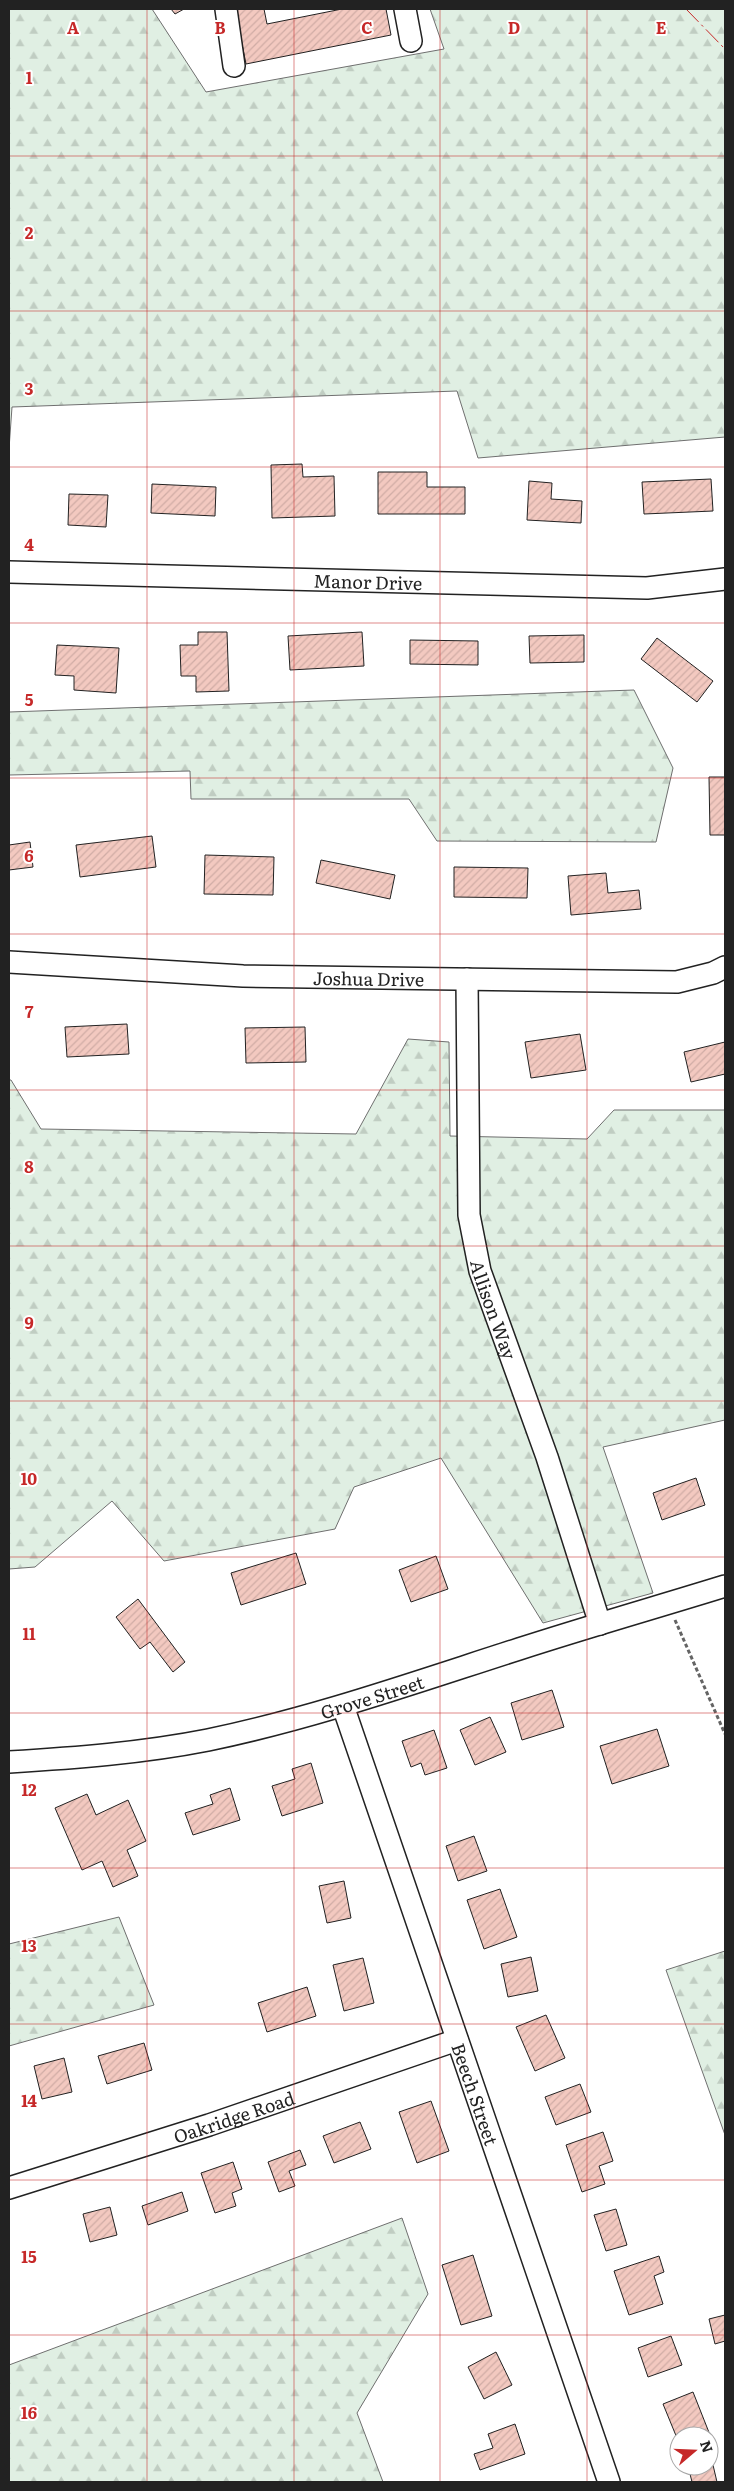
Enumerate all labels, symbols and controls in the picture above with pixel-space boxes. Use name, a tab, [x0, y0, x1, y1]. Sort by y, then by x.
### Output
text: A	[67, 15, 79, 39]
text: B	[214, 15, 226, 39]
text: C	[361, 15, 373, 39]
text: D	[508, 15, 520, 39]
text: E	[656, 15, 667, 39]
text: 1	[26, 65, 33, 89]
text: 2	[25, 220, 34, 244]
text: 3	[25, 376, 34, 400]
text: 4	[24, 532, 34, 556]
street label: Manor Drive	[313, 566, 423, 596]
text: 5	[25, 687, 34, 711]
text: 6	[24, 843, 34, 867]
street label: Joshua Drive	[313, 963, 424, 992]
text: 7	[25, 999, 34, 1023]
text: 8	[24, 1154, 34, 1178]
street label: Allison Way	[465, 1258, 524, 1364]
text: 9	[24, 1310, 34, 1334]
text: 10	[21, 1466, 37, 1490]
text: 11	[22, 1621, 36, 1645]
street label: Grove Street	[317, 1667, 428, 1725]
text: 12	[21, 1777, 37, 1801]
text: 13	[21, 1933, 37, 1957]
street label: Beech Street	[446, 2039, 506, 2149]
street label: Oakridge Road	[170, 2083, 298, 2149]
text: 14	[21, 2088, 37, 2112]
text: 15	[21, 2244, 37, 2268]
text: 16	[21, 2400, 37, 2424]
north arrow	[669, 2426, 719, 2476]
text: N	[696, 2438, 719, 2455]

